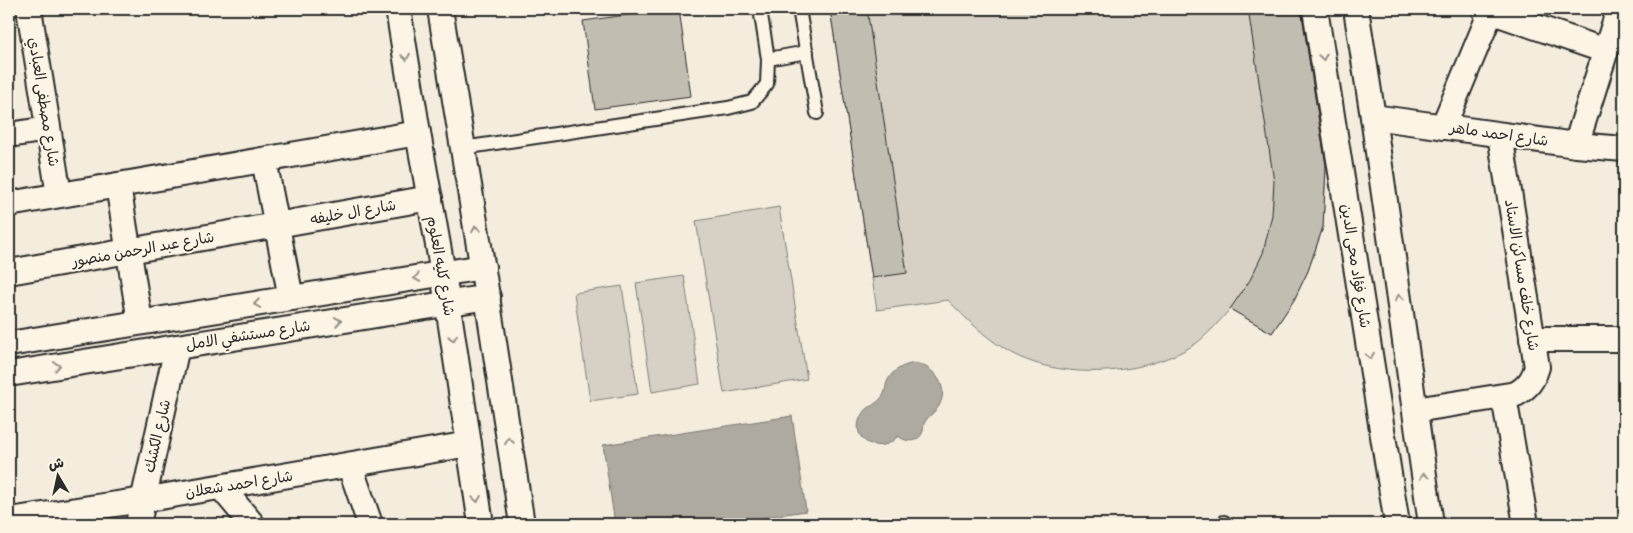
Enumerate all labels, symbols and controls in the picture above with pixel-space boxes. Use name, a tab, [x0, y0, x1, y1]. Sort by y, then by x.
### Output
street label: شارع مصطفى العبادي	[23, 36, 63, 168]
one-way arrow	[400, 53, 411, 61]
one-way arrow	[1317, 53, 1327, 61]
street label: شارع احمد ماهر	[1447, 118, 1549, 151]
street label: شارع ال خليفه	[309, 196, 397, 229]
street label: شارع خلف مساكن الاستاد	[1500, 198, 1543, 352]
street label: شارع فؤاد محى الدين	[1336, 203, 1375, 330]
street label: شارع كليه العلوم	[421, 215, 459, 318]
one-way arrow	[472, 225, 482, 233]
street label: شارع عبد الرحمن منصور	[69, 228, 216, 272]
one-way arrow	[413, 272, 422, 282]
one-way arrow	[1394, 293, 1405, 301]
one-way arrow	[253, 298, 261, 308]
street label: شارع مستشفي الامل	[184, 316, 312, 358]
one-way arrow	[335, 316, 343, 327]
one-way arrow	[448, 334, 458, 342]
one-way arrow	[1365, 351, 1375, 360]
one-way arrow	[53, 361, 61, 372]
street label: شارع الكشك	[140, 398, 175, 475]
one-way arrow	[505, 437, 515, 446]
north arrow	[32, 450, 82, 500]
text: ش	[47, 454, 65, 473]
street label: شارع احمد شعلان	[184, 467, 294, 502]
one-way arrow	[1419, 472, 1430, 480]
one-way arrow	[472, 494, 482, 503]

